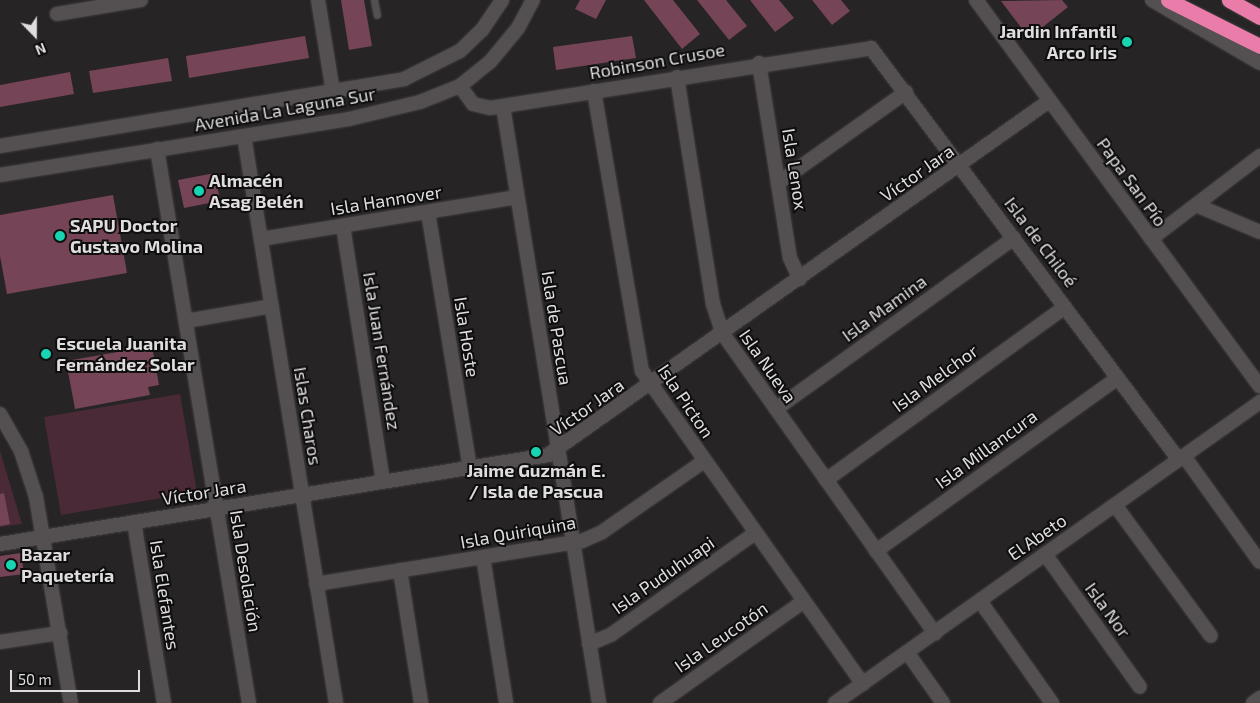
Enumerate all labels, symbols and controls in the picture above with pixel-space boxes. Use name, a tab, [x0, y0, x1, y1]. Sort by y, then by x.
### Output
north arrow	[10, 10, 60, 60]
place label: Jardin Infantil Arco Iris	[999, 21, 1117, 64]
marker: Jardin Infantil Arco Iris	[1121, 36, 1133, 48]
street label: Robinson Crusoe	[588, 38, 726, 84]
text: N	[33, 40, 49, 59]
street label: Avenida La Laguna Sur	[193, 82, 377, 136]
street label: Isla Lenox	[778, 127, 812, 211]
street label: Papa San Pío	[1093, 133, 1171, 231]
street label: Víctor Jara	[876, 140, 958, 206]
place label: Almacén Asag Belén	[209, 170, 303, 212]
street label: Isla Hannover	[329, 181, 443, 219]
marker: Almacén Asag Belén	[193, 185, 205, 197]
street label: Isla de Chiloé	[1000, 193, 1082, 291]
place label: SAPU Doctor Gustavo Molina	[70, 215, 203, 258]
marker: SAPU Doctor Gustavo Molina	[54, 230, 66, 242]
street label: Isla de Pascua	[537, 269, 577, 387]
street label: Isla Juan Fernández	[359, 270, 405, 432]
street label: Isla Mamina	[837, 270, 931, 346]
street label: Isla Hoste	[450, 295, 484, 379]
street label: Isla Nueva	[735, 325, 801, 407]
place label: Escuela Juanita Fernández Solar	[56, 333, 195, 376]
street label: Isla Melchor	[888, 340, 982, 416]
marker: Escuela Juanita Fernández Solar	[40, 348, 52, 360]
street label: Isla Picton	[653, 360, 719, 442]
street label: Islas Charos	[290, 365, 326, 467]
street label: Víctor Jara	[546, 374, 628, 440]
street label: Isla Millancura	[931, 405, 1041, 493]
marker: Jaime Guzmán E. / Isla de Pascua	[530, 446, 542, 458]
place label: Jaime Guzmán E. / Isla de Pascua	[466, 460, 606, 502]
street label: Víctor Jara	[160, 475, 248, 509]
street label: Isla Desolación	[226, 508, 266, 634]
street label: El Abeto	[1003, 509, 1071, 565]
street label: Isla Quiriquina	[459, 511, 577, 553]
street label: Isla Puduhuapi	[608, 532, 718, 618]
street label: Isla Elefantes	[146, 538, 184, 652]
place label: Bazar Paquetería	[21, 544, 114, 586]
marker: Bazar Paquetería	[5, 559, 17, 571]
street label: Isla Nor	[1081, 578, 1135, 642]
street label: Isla Leucotón	[670, 597, 772, 677]
scale bar	[12, 660, 142, 692]
text: 50 m	[18, 670, 52, 688]

